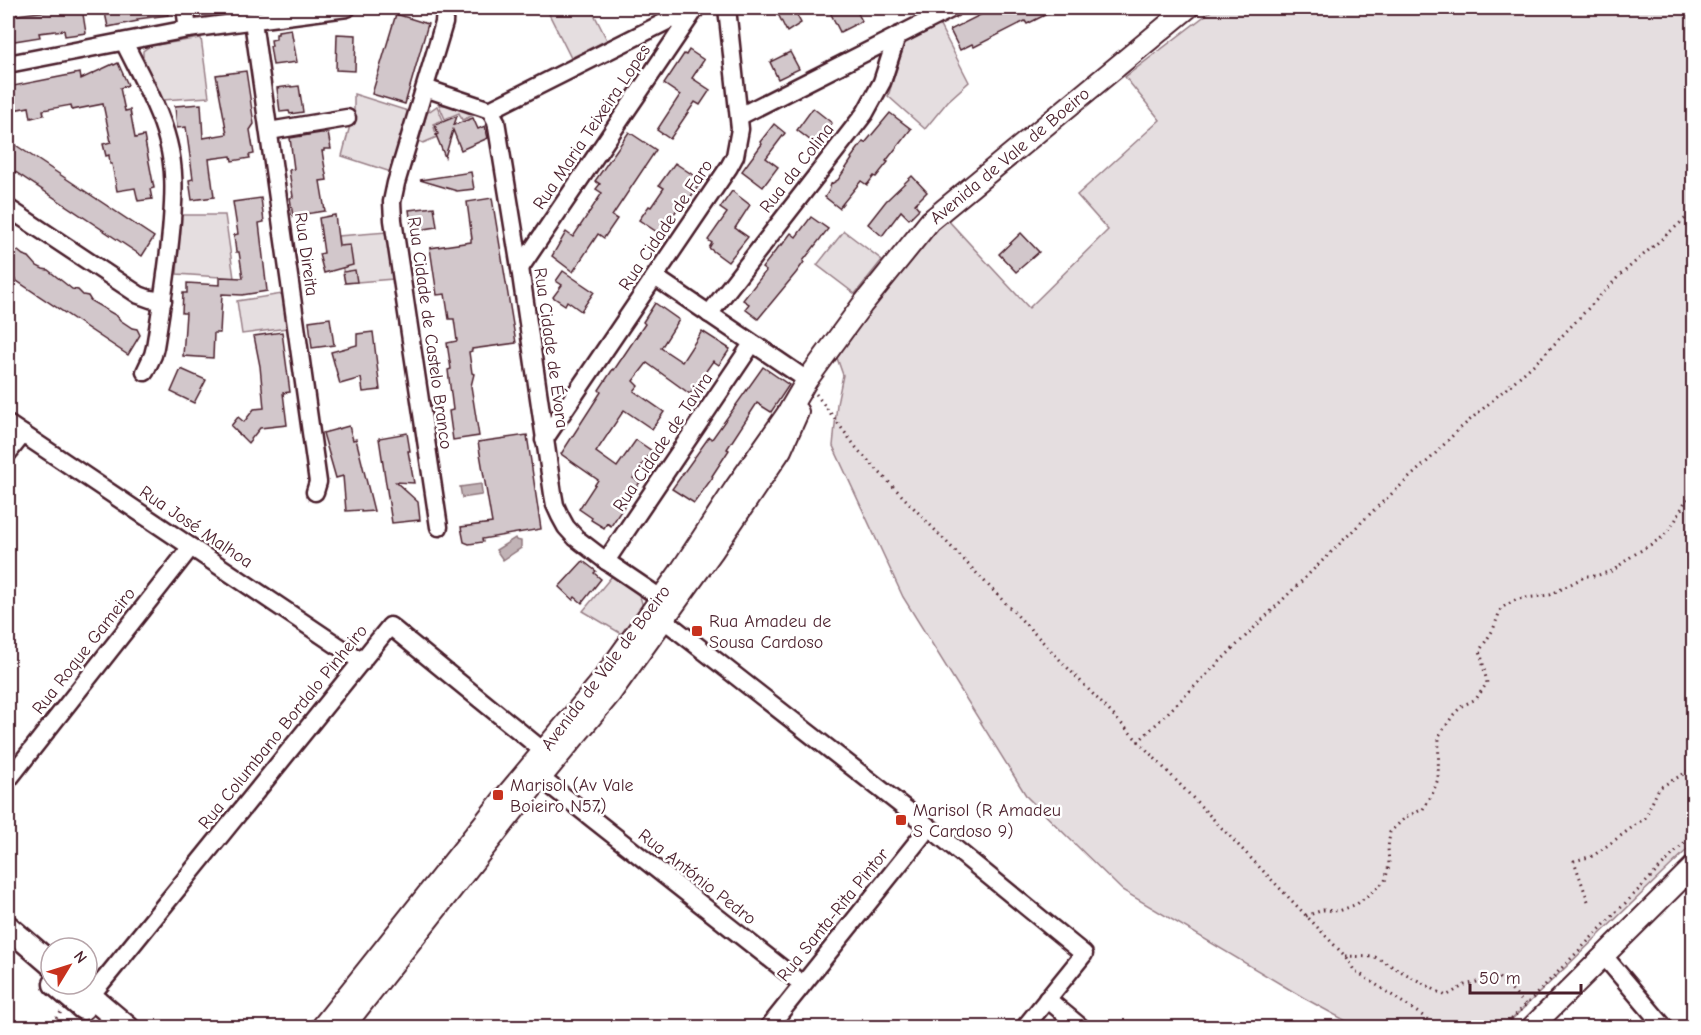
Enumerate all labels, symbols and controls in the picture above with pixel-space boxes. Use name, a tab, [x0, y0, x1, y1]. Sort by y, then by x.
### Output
street label: Rua Maria Teixeira Lopes	[529, 40, 655, 214]
street label: Avenida de Vale de Boeiro	[926, 83, 1094, 229]
street label: Rua da Colina	[756, 119, 838, 217]
street label: Rua Cidade de Faro	[614, 156, 718, 294]
street label: Rua Direita	[290, 211, 322, 297]
street label: Rua Cidade de Castelo Branco	[403, 215, 457, 451]
street label: Rua Cidade de Évora	[529, 266, 574, 430]
street label: Rua Cidade de Tavira	[609, 369, 717, 515]
street label: Rua José Malhoa	[135, 481, 257, 573]
street label: Avenida de Vale de Boeiro	[537, 581, 675, 755]
street label: Rua Roque Gameiro	[28, 583, 140, 719]
place label: Rua Amadeu de Sousa Cardoso	[709, 611, 831, 653]
street label: Rua Columbano Bordalo Pinheiro	[194, 621, 372, 833]
marker: Rua Amadeu de Sousa Cardoso	[690, 624, 704, 638]
place label: Marisol (Av Vale Boieiro N57)	[510, 775, 634, 817]
marker: Marisol (Av Vale Boieiro N57)	[491, 788, 505, 802]
place label: Marisol (R Amadeu S Cardoso 9)	[913, 800, 1061, 842]
marker: Marisol (R Amadeu S Cardoso 9)	[894, 813, 908, 827]
street label: Rua António Pedro	[634, 825, 760, 929]
street label: Rua Santa-Rita Pintor	[773, 843, 894, 986]
north arrow	[39, 936, 99, 996]
text: N	[70, 948, 90, 967]
scale bar	[1470, 957, 1581, 995]
text: 50 m	[1479, 968, 1521, 989]

